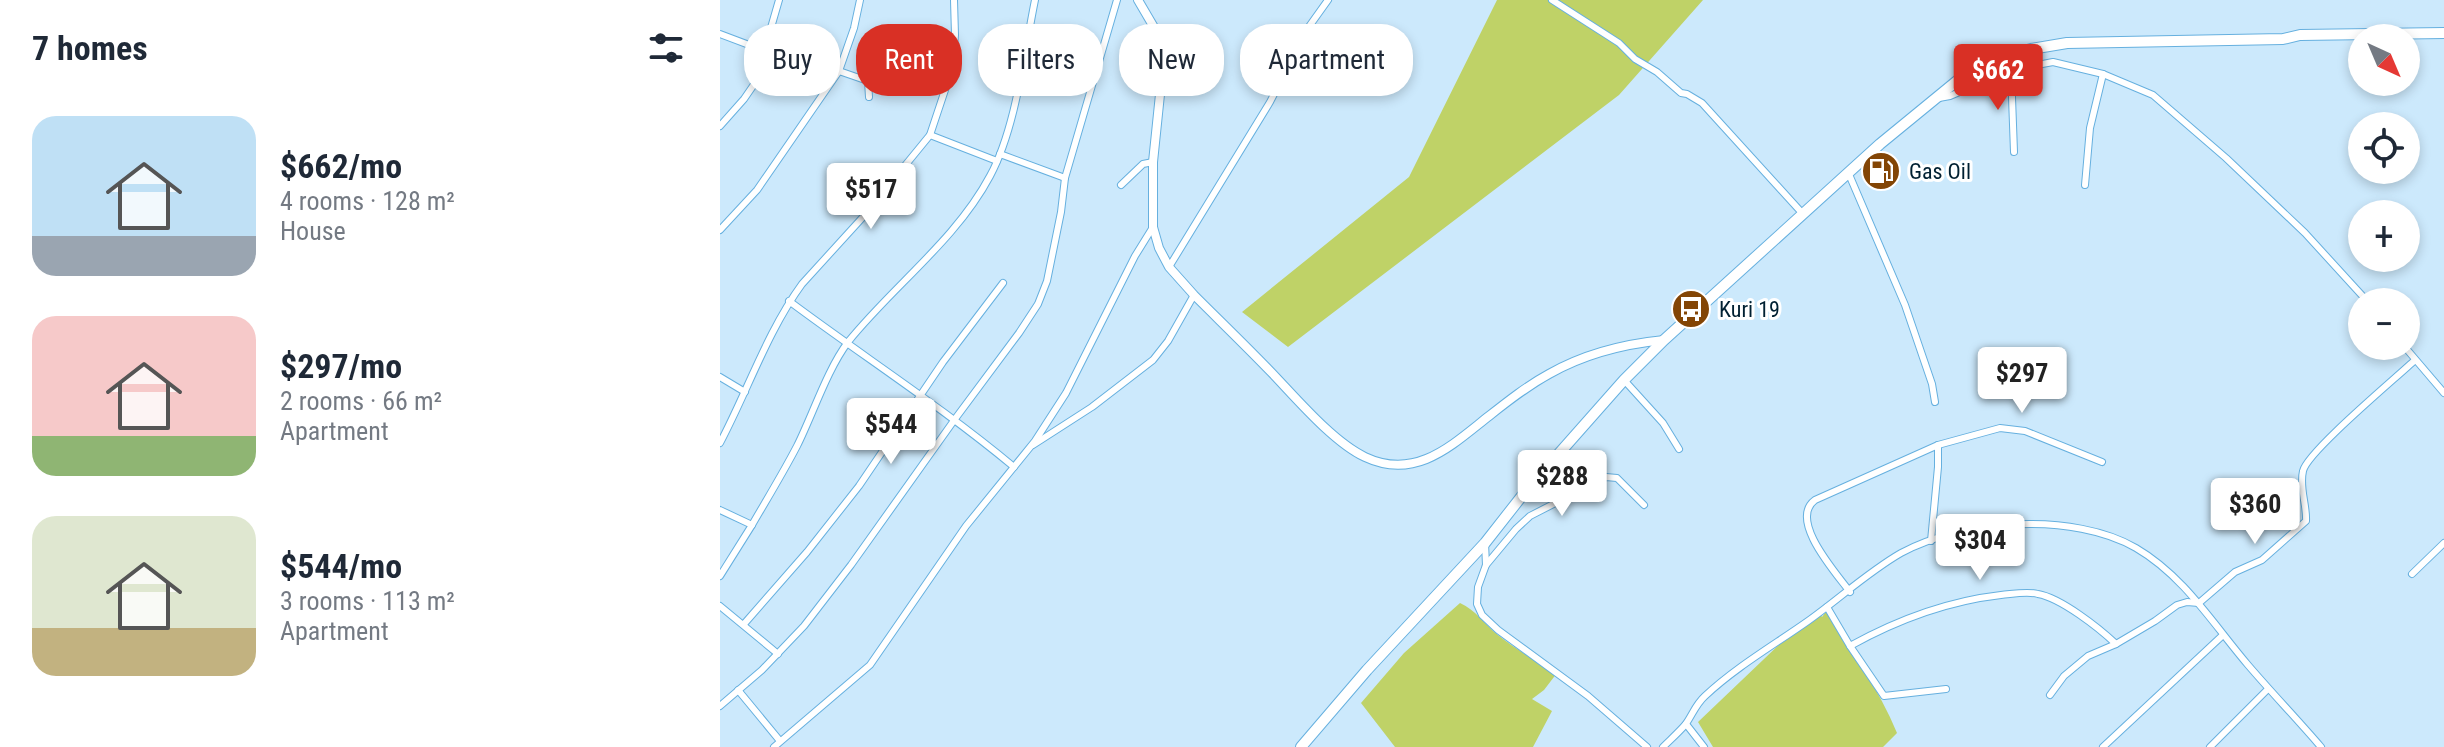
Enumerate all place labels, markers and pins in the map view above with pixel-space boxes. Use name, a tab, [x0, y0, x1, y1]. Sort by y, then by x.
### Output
pin: $662	[1951, 44, 2045, 112]
fuel station icon: Gas Oil	[1860, 150, 1902, 192]
place label: Gas Oil	[1909, 159, 1971, 184]
pin: $517	[824, 163, 918, 231]
bus stop icon: Kuri 19	[1670, 288, 1712, 330]
place label: Kuri 19	[1719, 297, 1780, 322]
pin: $297	[1975, 347, 2069, 415]
pin: $544	[844, 398, 938, 466]
pin: $288	[1515, 450, 1609, 518]
pin: $360	[2208, 478, 2302, 546]
pin: $304	[1933, 514, 2027, 582]

